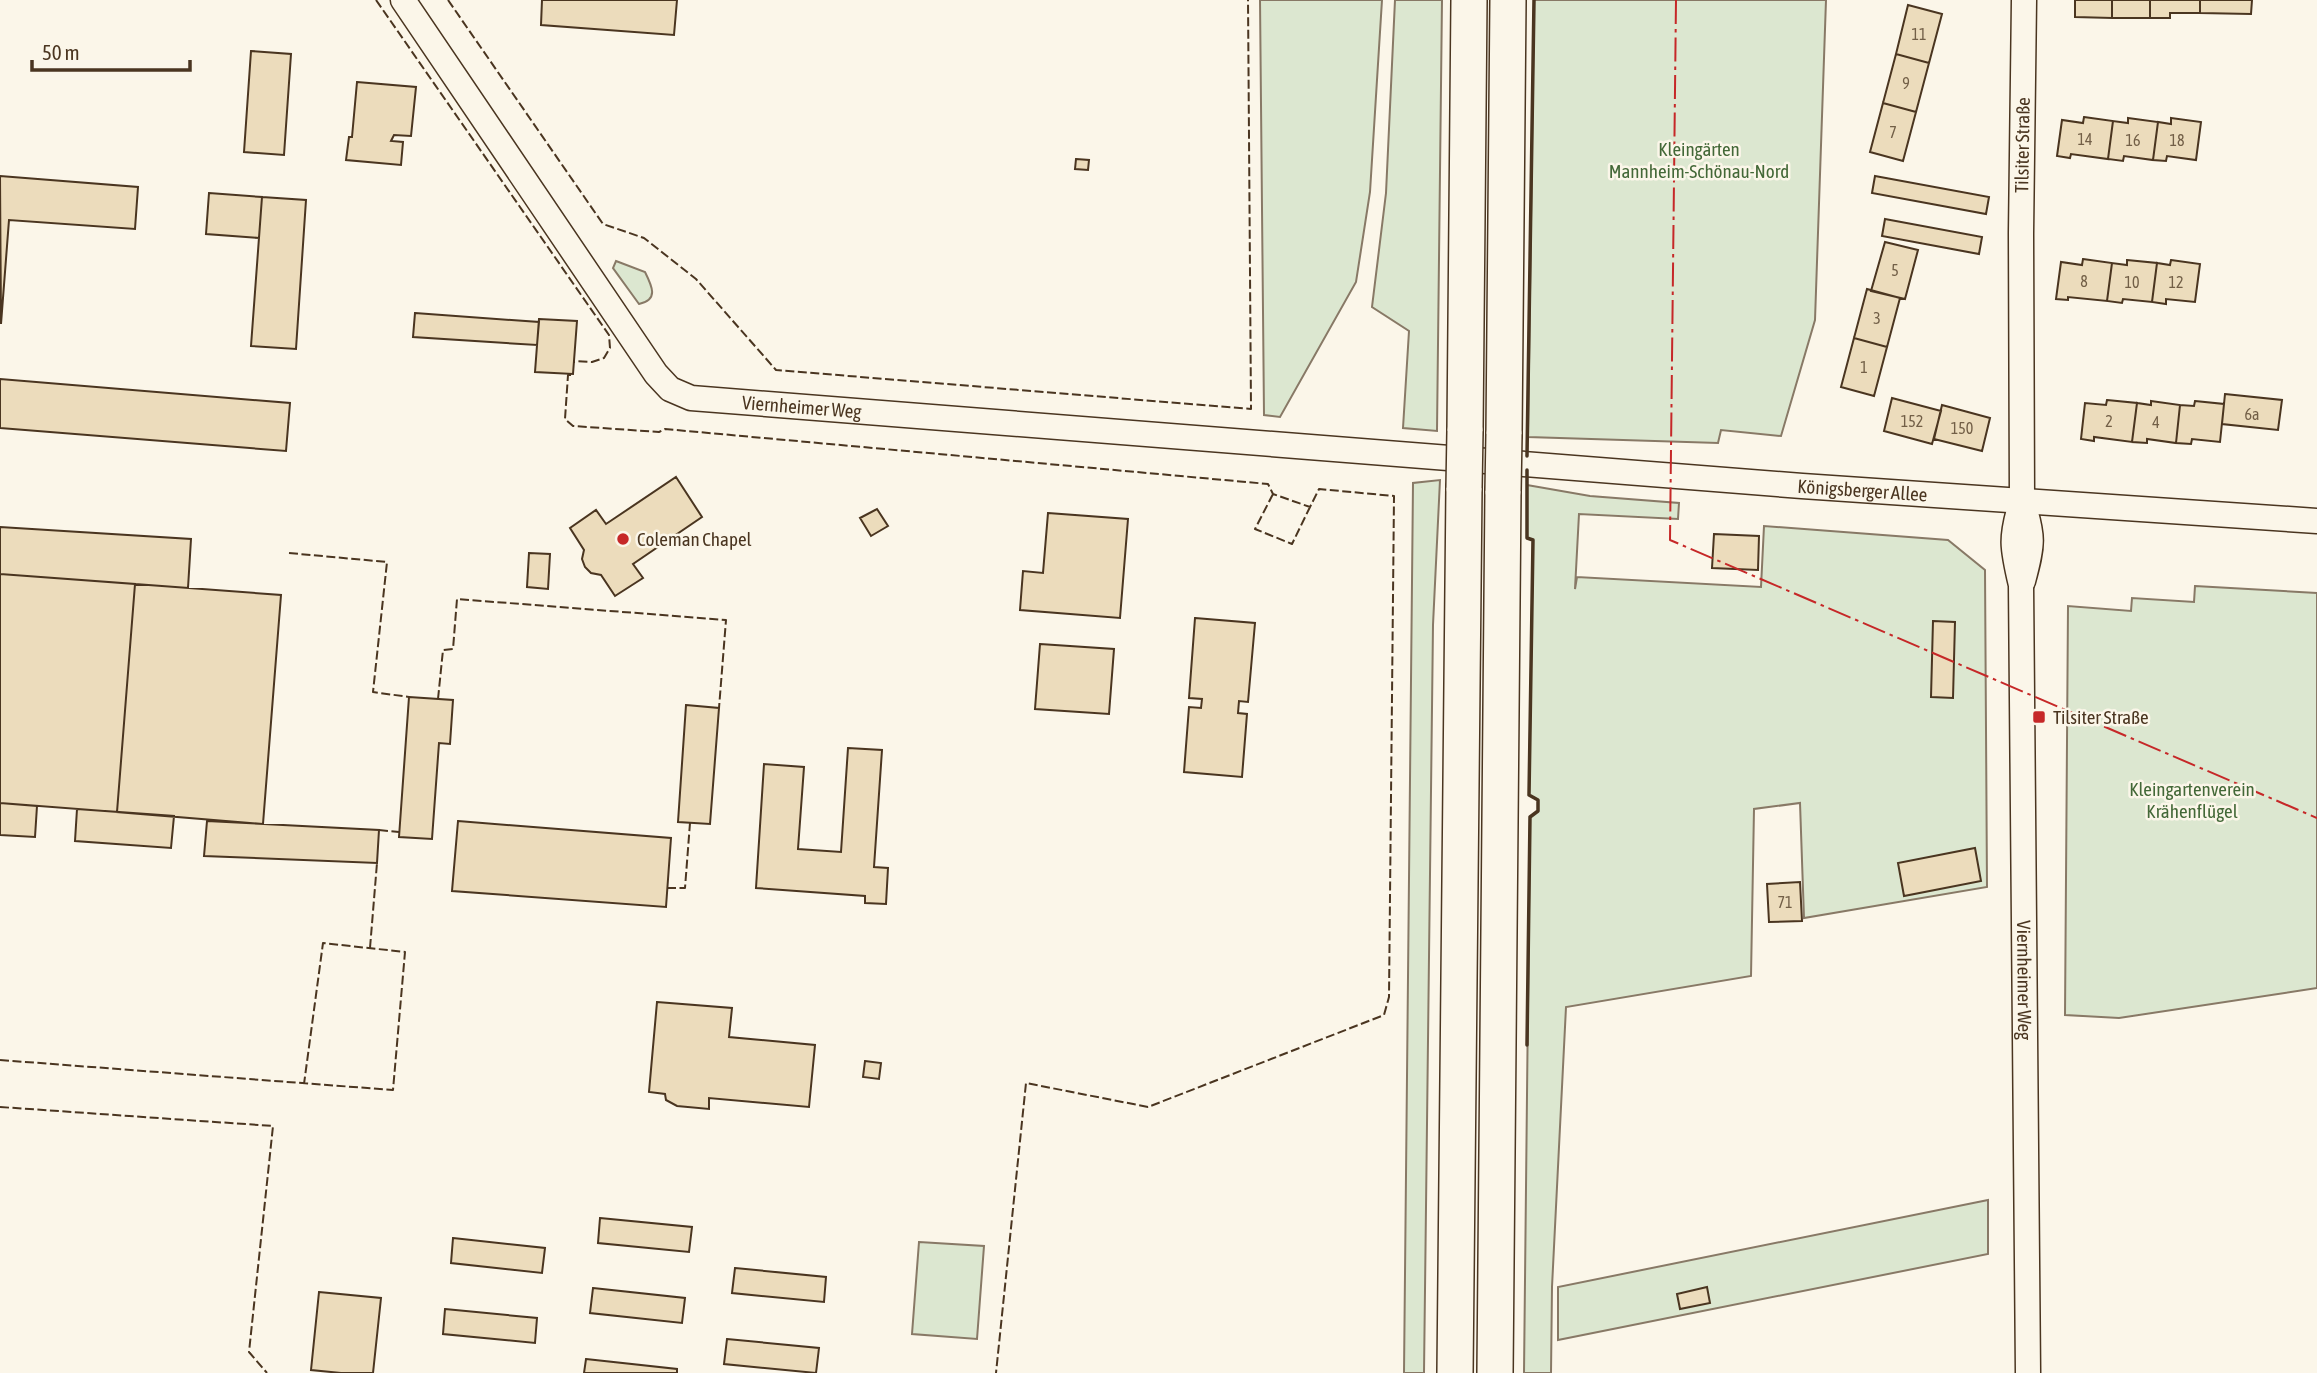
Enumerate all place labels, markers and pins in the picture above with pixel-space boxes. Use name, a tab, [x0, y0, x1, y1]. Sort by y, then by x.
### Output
place label: Coleman Chapel	[637, 528, 752, 550]
marker: Coleman Chapel	[615, 531, 631, 547]
place label: Tilsiter Straße	[2053, 706, 2149, 728]
marker: Tilsiter Straße	[2031, 709, 2047, 725]

